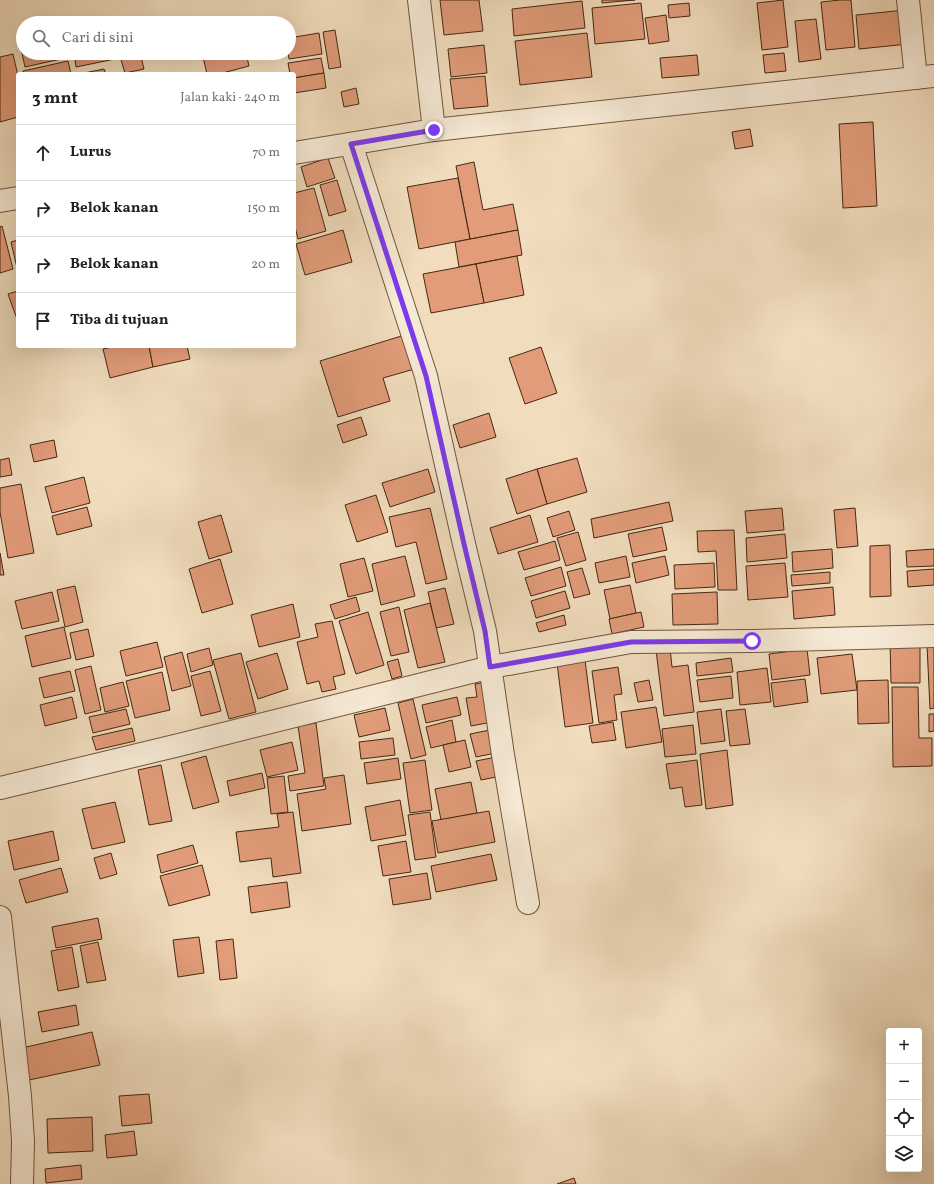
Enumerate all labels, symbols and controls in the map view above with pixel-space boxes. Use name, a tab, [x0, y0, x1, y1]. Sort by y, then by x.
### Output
search box	[16, 16, 296, 60]
icon: search	[30, 27, 52, 49]
text: Cari di sini	[62, 28, 133, 49]
text: 3 mnt	[32, 87, 78, 110]
text: Jalan kaki · 240 m	[180, 89, 280, 107]
route end	[425, 121, 443, 139]
icon: ahead	[32, 142, 54, 164]
text: Lurus	[70, 142, 111, 163]
text: 70 m	[252, 144, 280, 162]
icon: right	[32, 198, 54, 220]
text: Belok kanan	[70, 198, 159, 219]
text: 150 m	[247, 200, 280, 218]
icon: right	[32, 254, 54, 276]
text: Belok kanan	[70, 254, 159, 275]
text: 20 m	[251, 256, 280, 274]
icon: arrive	[32, 310, 54, 332]
text: Tiba di tujuan	[70, 310, 169, 331]
route start	[743, 632, 761, 650]
map controls	[886, 1028, 922, 1172]
button: +	[886, 1028, 922, 1064]
button: −	[886, 1064, 922, 1100]
button: locate	[886, 1100, 922, 1136]
button: layers	[886, 1136, 922, 1172]

